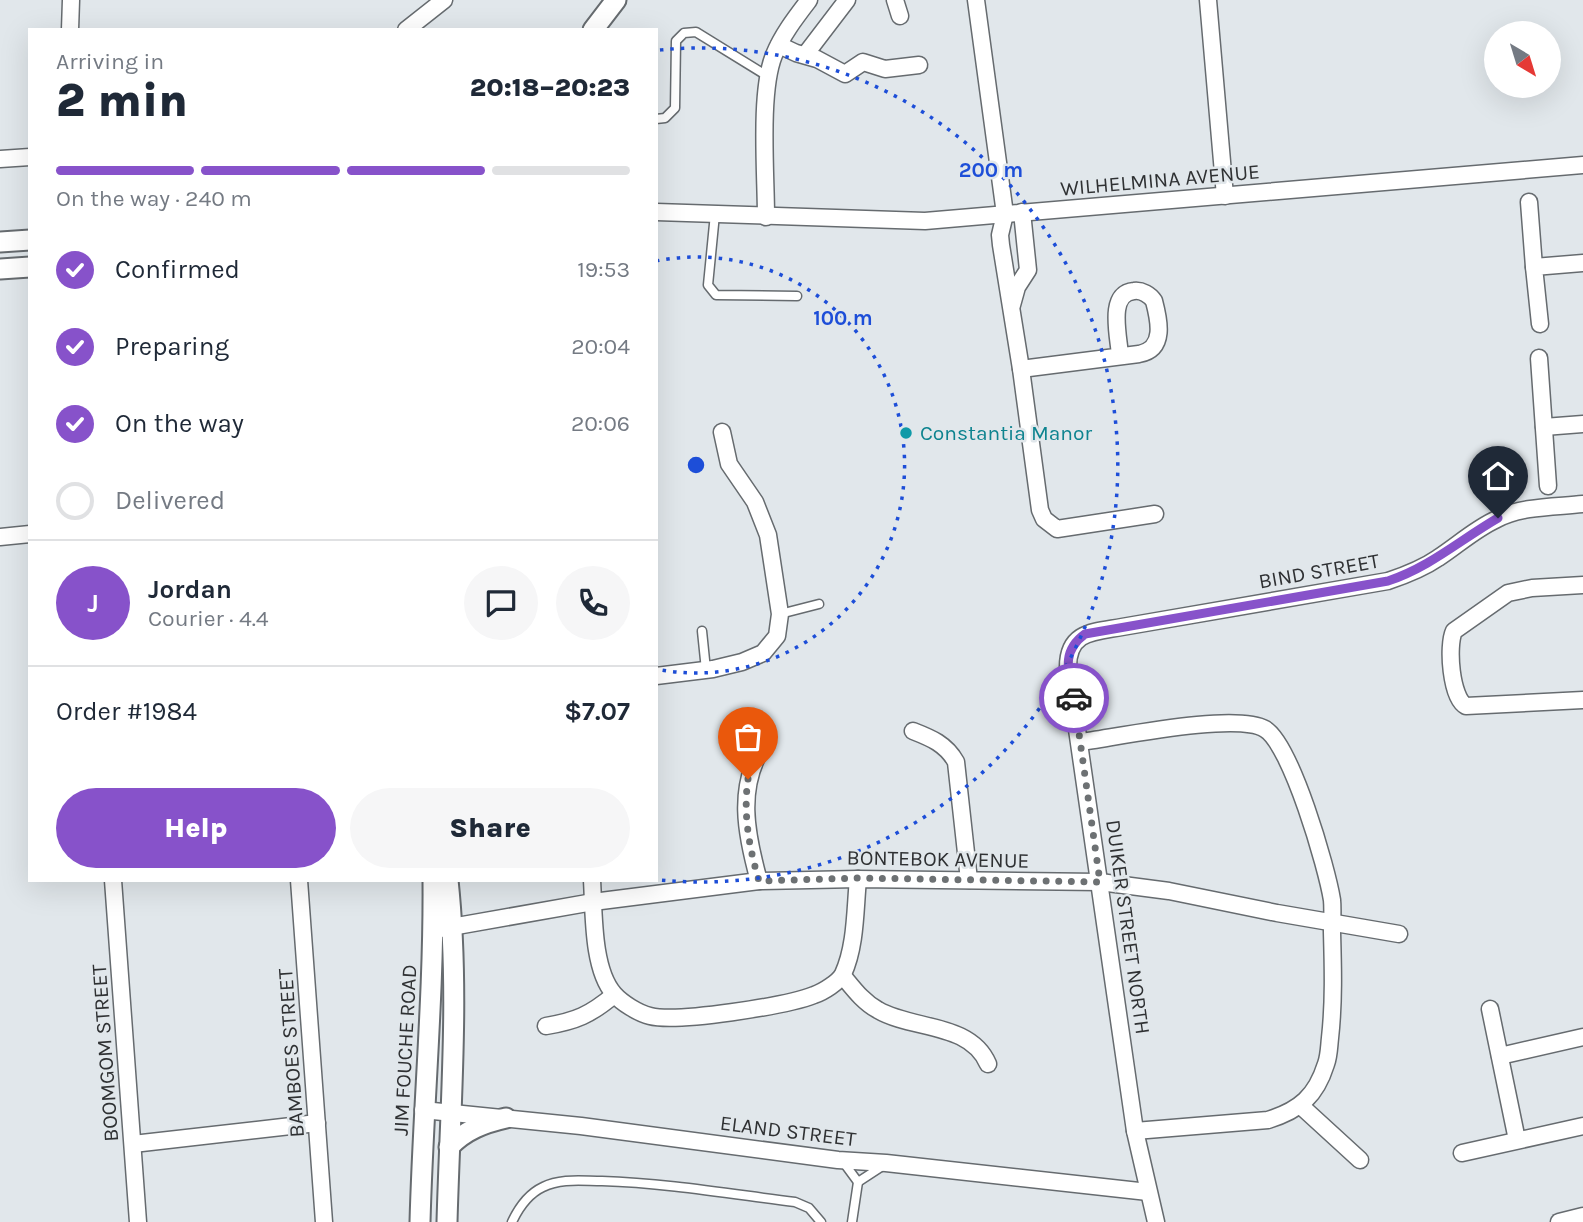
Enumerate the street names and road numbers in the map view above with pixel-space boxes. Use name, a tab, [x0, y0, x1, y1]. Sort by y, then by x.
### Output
street label: WILHELMINA AVENUE	[1059, 159, 1261, 201]
street label: BIND STREET	[1257, 548, 1382, 593]
street label: DUIKER STREET NORTH	[1101, 818, 1155, 1036]
street label: BONTEBOK AVENUE	[846, 845, 1030, 873]
street label: BOOMGOM STREET	[87, 963, 123, 1143]
street label: JIM FOUCHE ROAD	[389, 964, 421, 1136]
street label: BAMBOES STREET	[273, 967, 309, 1138]
street label: ELAND STREET	[719, 1111, 858, 1151]

